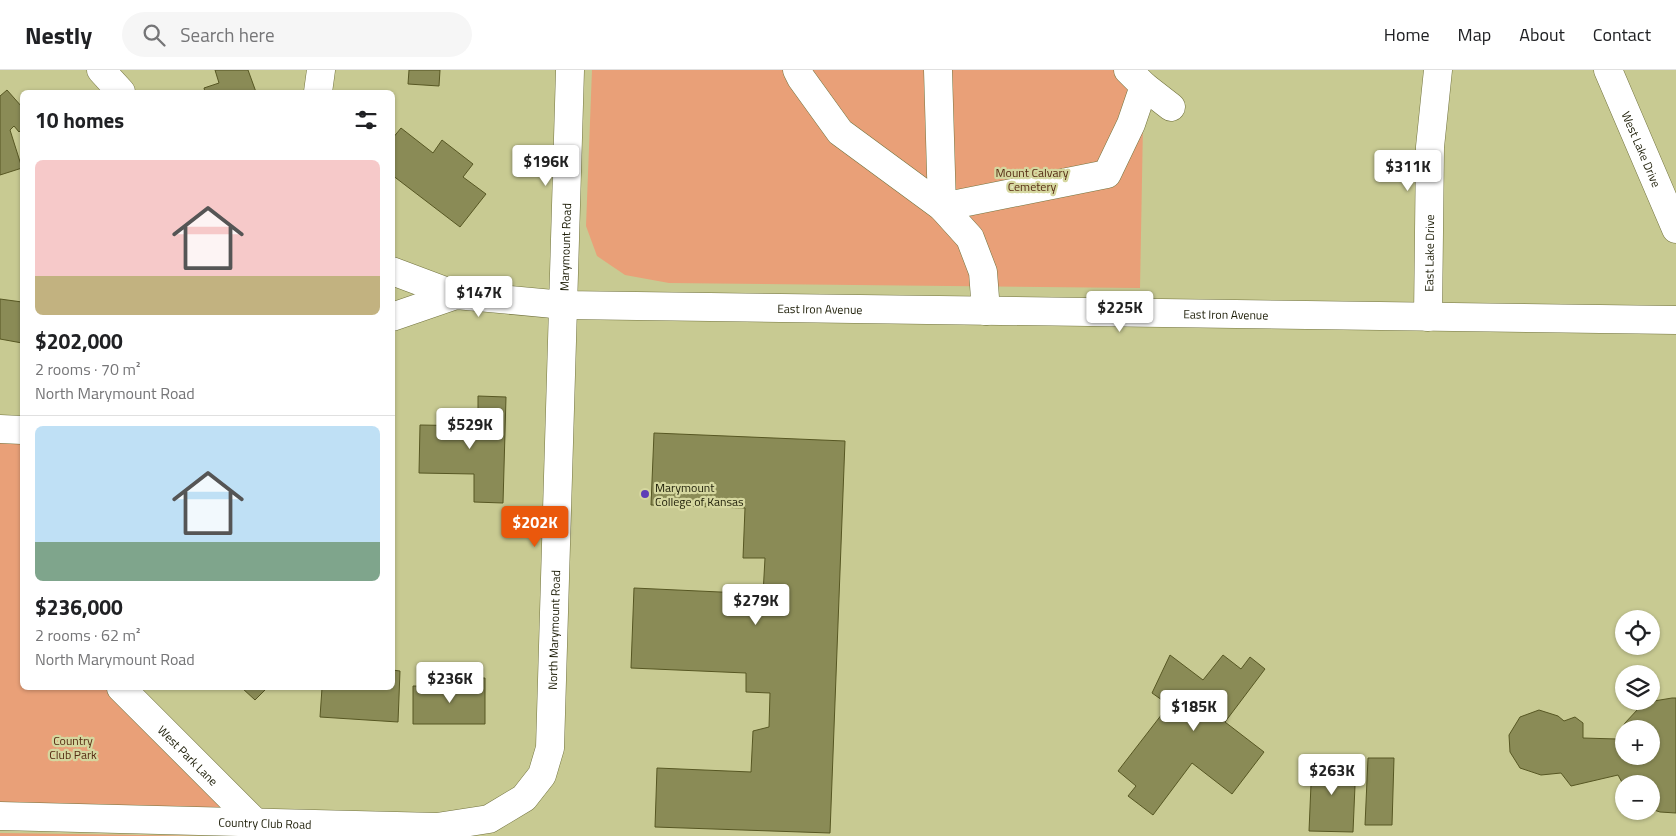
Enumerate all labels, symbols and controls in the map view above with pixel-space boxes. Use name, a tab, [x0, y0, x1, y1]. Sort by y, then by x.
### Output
search box	[122, 12, 472, 57]
text: Nestly	[25, 17, 92, 53]
text: Search here	[180, 20, 275, 49]
icon: search	[140, 21, 168, 49]
text: Home	[1384, 21, 1430, 48]
text: Map	[1458, 21, 1491, 48]
text: About	[1519, 21, 1565, 48]
text: Contact	[1593, 21, 1651, 48]
text: 10 homes	[35, 104, 124, 136]
icon: filters	[352, 106, 380, 134]
street label: West Lake Drive	[1617, 108, 1667, 190]
pin: $196K	[511, 144, 581, 187]
text: $196K	[523, 149, 569, 173]
pin: $311K	[1373, 150, 1443, 192]
text: $311K	[1385, 154, 1431, 178]
park label: Mount Calvary Cemetery	[996, 163, 1069, 196]
icon: home	[163, 193, 253, 283]
street label: Marymount Road	[554, 203, 576, 291]
street label: East Lake Drive	[1419, 214, 1439, 292]
pin: $147K	[444, 276, 514, 318]
text: $147K	[456, 280, 502, 304]
pin: $225K	[1085, 290, 1155, 333]
text: $225K	[1097, 295, 1143, 319]
street label: East Iron Avenue	[777, 298, 863, 319]
street label: East Iron Avenue	[1183, 304, 1268, 324]
text: $202,000	[35, 325, 123, 357]
text: 2 rooms · 70 m²	[35, 357, 140, 381]
text: North Marymount Road	[35, 381, 195, 405]
pin: $529K	[435, 408, 505, 450]
text: $529K	[447, 412, 493, 436]
icon: home	[163, 458, 253, 548]
place label: Marymount College of Kansas	[655, 478, 744, 511]
marker: Marymount College of Kansas	[639, 488, 651, 500]
pin: $202K	[500, 506, 570, 548]
text: $202K	[512, 510, 558, 534]
street label: North Marymount Road	[542, 570, 565, 690]
pin: $279K	[721, 584, 791, 626]
text: $279K	[733, 588, 779, 612]
text: $236,000	[35, 591, 123, 623]
map controls	[1615, 610, 1660, 820]
button: locate	[1615, 610, 1660, 655]
text: 2 rooms · 62 m²	[35, 623, 140, 647]
text: North Marymount Road	[35, 647, 195, 671]
pin: $236K	[415, 662, 485, 704]
button: layers	[1615, 665, 1660, 710]
text: $236K	[427, 666, 473, 690]
pin: $185K	[1159, 690, 1229, 732]
text: $185K	[1171, 694, 1217, 718]
button: +	[1615, 720, 1660, 765]
street label: West Park Lane	[154, 721, 223, 790]
park label: Country Club Park	[49, 731, 97, 764]
pin: $263K	[1297, 754, 1367, 796]
text: $263K	[1309, 758, 1355, 782]
button: −	[1615, 775, 1660, 820]
street label: Country Club Road	[218, 812, 312, 833]

